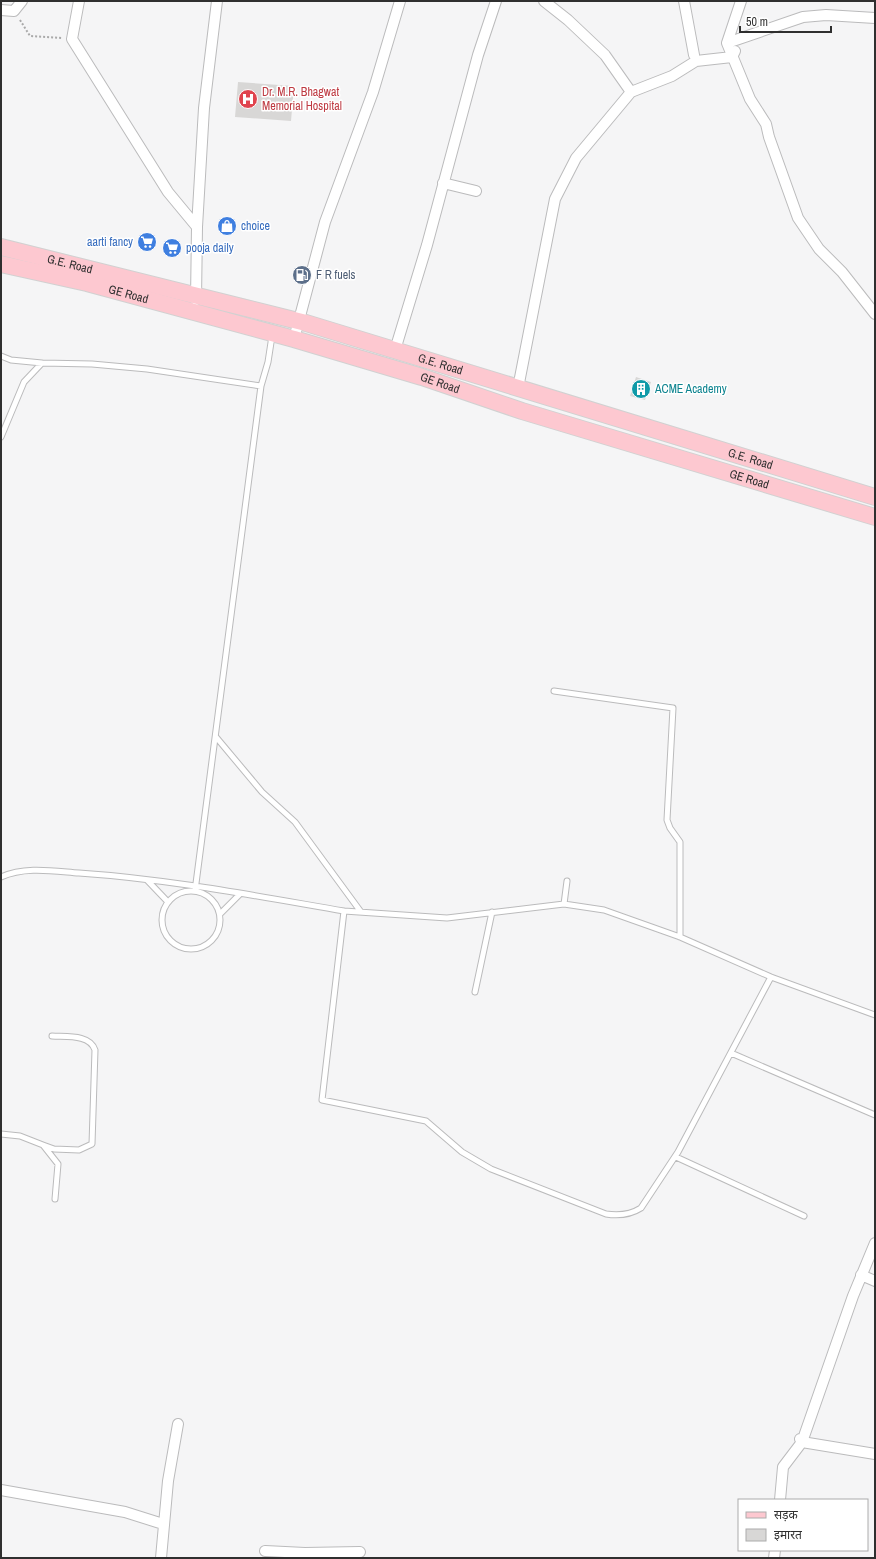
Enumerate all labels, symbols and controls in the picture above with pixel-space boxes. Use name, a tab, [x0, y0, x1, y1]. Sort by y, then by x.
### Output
scale bar	[740, 8, 831, 34]
text: 50 m	[746, 14, 768, 30]
place label: Dr. M.R. Bhagwat Memorial Hospital	[262, 84, 342, 114]
hospital icon: Dr. M.R. Bhagwat Memorial Hospital	[237, 88, 259, 110]
shop icon: choice	[216, 215, 238, 237]
place label: choice	[241, 218, 270, 234]
supermarket icon: aarti fancy	[136, 231, 158, 253]
place label: aarti fancy	[87, 234, 133, 250]
supermarket icon: pooja daily	[161, 237, 183, 259]
place label: pooja daily	[186, 240, 234, 256]
street label: G.E. Road	[46, 251, 94, 277]
fuel station icon: F R fuels	[291, 264, 313, 286]
place label: F R fuels	[316, 267, 355, 283]
street label: GE Road	[107, 281, 150, 307]
street label: G.E. Road	[416, 350, 465, 379]
street label: GE Road	[418, 369, 462, 397]
building icon: ACME Academy	[630, 378, 652, 400]
place label: ACME Academy	[654, 381, 727, 397]
street label: G.E. Road	[726, 445, 775, 473]
street label: GE Road	[728, 466, 771, 493]
legend	[738, 1499, 868, 1551]
text: सड़क	[774, 1507, 799, 1523]
text: इमारत	[774, 1527, 803, 1543]

